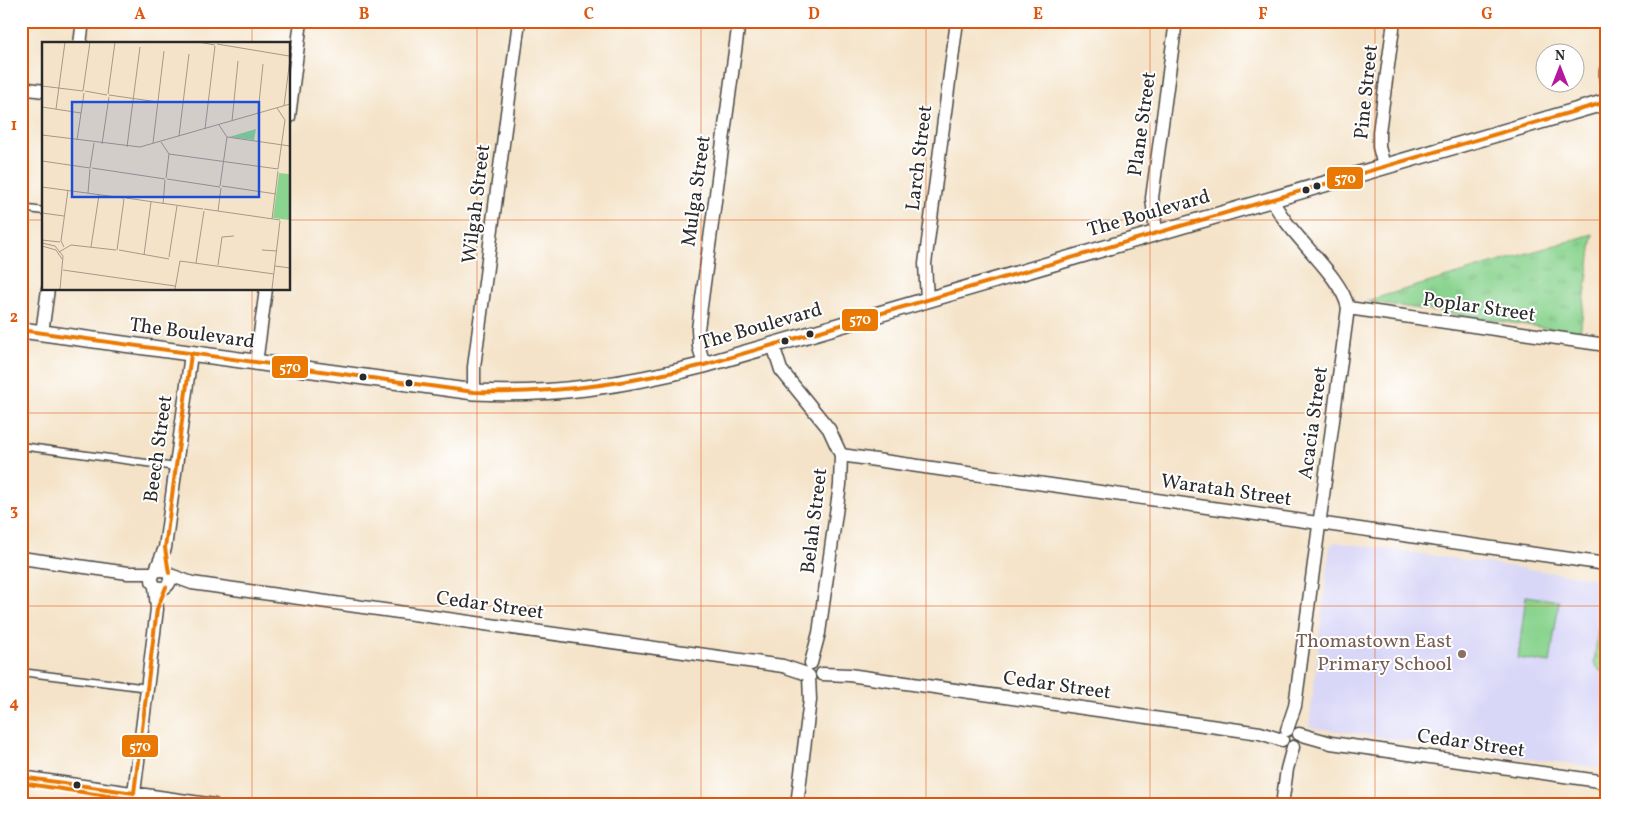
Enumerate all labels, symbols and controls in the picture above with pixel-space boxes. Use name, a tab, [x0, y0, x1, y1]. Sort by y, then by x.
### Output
text: A	[134, 4, 146, 26]
text: B	[359, 4, 370, 26]
text: C	[584, 4, 594, 26]
text: D	[808, 4, 820, 26]
text: E	[1033, 4, 1043, 26]
text: F	[1258, 4, 1268, 26]
text: G	[1481, 4, 1493, 26]
inset map	[42, 42, 290, 290]
north arrow	[1534, 42, 1584, 92]
street label: Pine Street	[1348, 43, 1386, 141]
text: N	[1555, 47, 1565, 66]
street label: Plane Street	[1122, 70, 1164, 178]
street label: Larch Street	[900, 104, 940, 212]
text: 1	[11, 115, 17, 137]
street label: Mulga Street	[675, 134, 719, 248]
street label: Wilgah Street	[456, 143, 498, 265]
line badge: 570	[1326, 166, 1364, 190]
text: 570	[1334, 170, 1356, 189]
unlabelled marker	[1312, 181, 1322, 191]
street label: The Boulevard	[1084, 183, 1214, 245]
unlabelled marker	[1301, 185, 1311, 195]
street label: Poplar Street	[1421, 286, 1537, 330]
street label: The Boulevard	[696, 296, 826, 358]
text: 2	[10, 307, 18, 329]
line badge: 570	[841, 308, 879, 332]
street label: The Boulevard	[127, 311, 257, 357]
text: 570	[849, 311, 871, 330]
unlabelled marker	[805, 329, 815, 339]
unlabelled marker	[780, 336, 790, 346]
line badge: 570	[271, 355, 309, 379]
text: 570	[279, 359, 301, 378]
street label: Acacia Street	[1292, 365, 1336, 481]
unlabelled marker	[358, 372, 368, 382]
unlabelled marker	[404, 378, 414, 388]
street label: Beech Street	[138, 393, 180, 505]
street label: Belah Street	[795, 467, 835, 575]
street label: Waratah Street	[1159, 468, 1293, 514]
text: 3	[10, 500, 18, 522]
street label: Cedar Street	[434, 585, 546, 627]
place label: Thomastown East Primary School	[1296, 628, 1452, 679]
marker: Thomastown East Primary School	[1456, 648, 1468, 660]
street label: Cedar Street	[1001, 665, 1113, 707]
text: 4	[9, 693, 19, 715]
street label: Cedar Street	[1415, 723, 1527, 765]
line badge: 570	[121, 734, 159, 758]
text: 570	[129, 738, 151, 757]
unlabelled marker	[72, 780, 82, 790]

